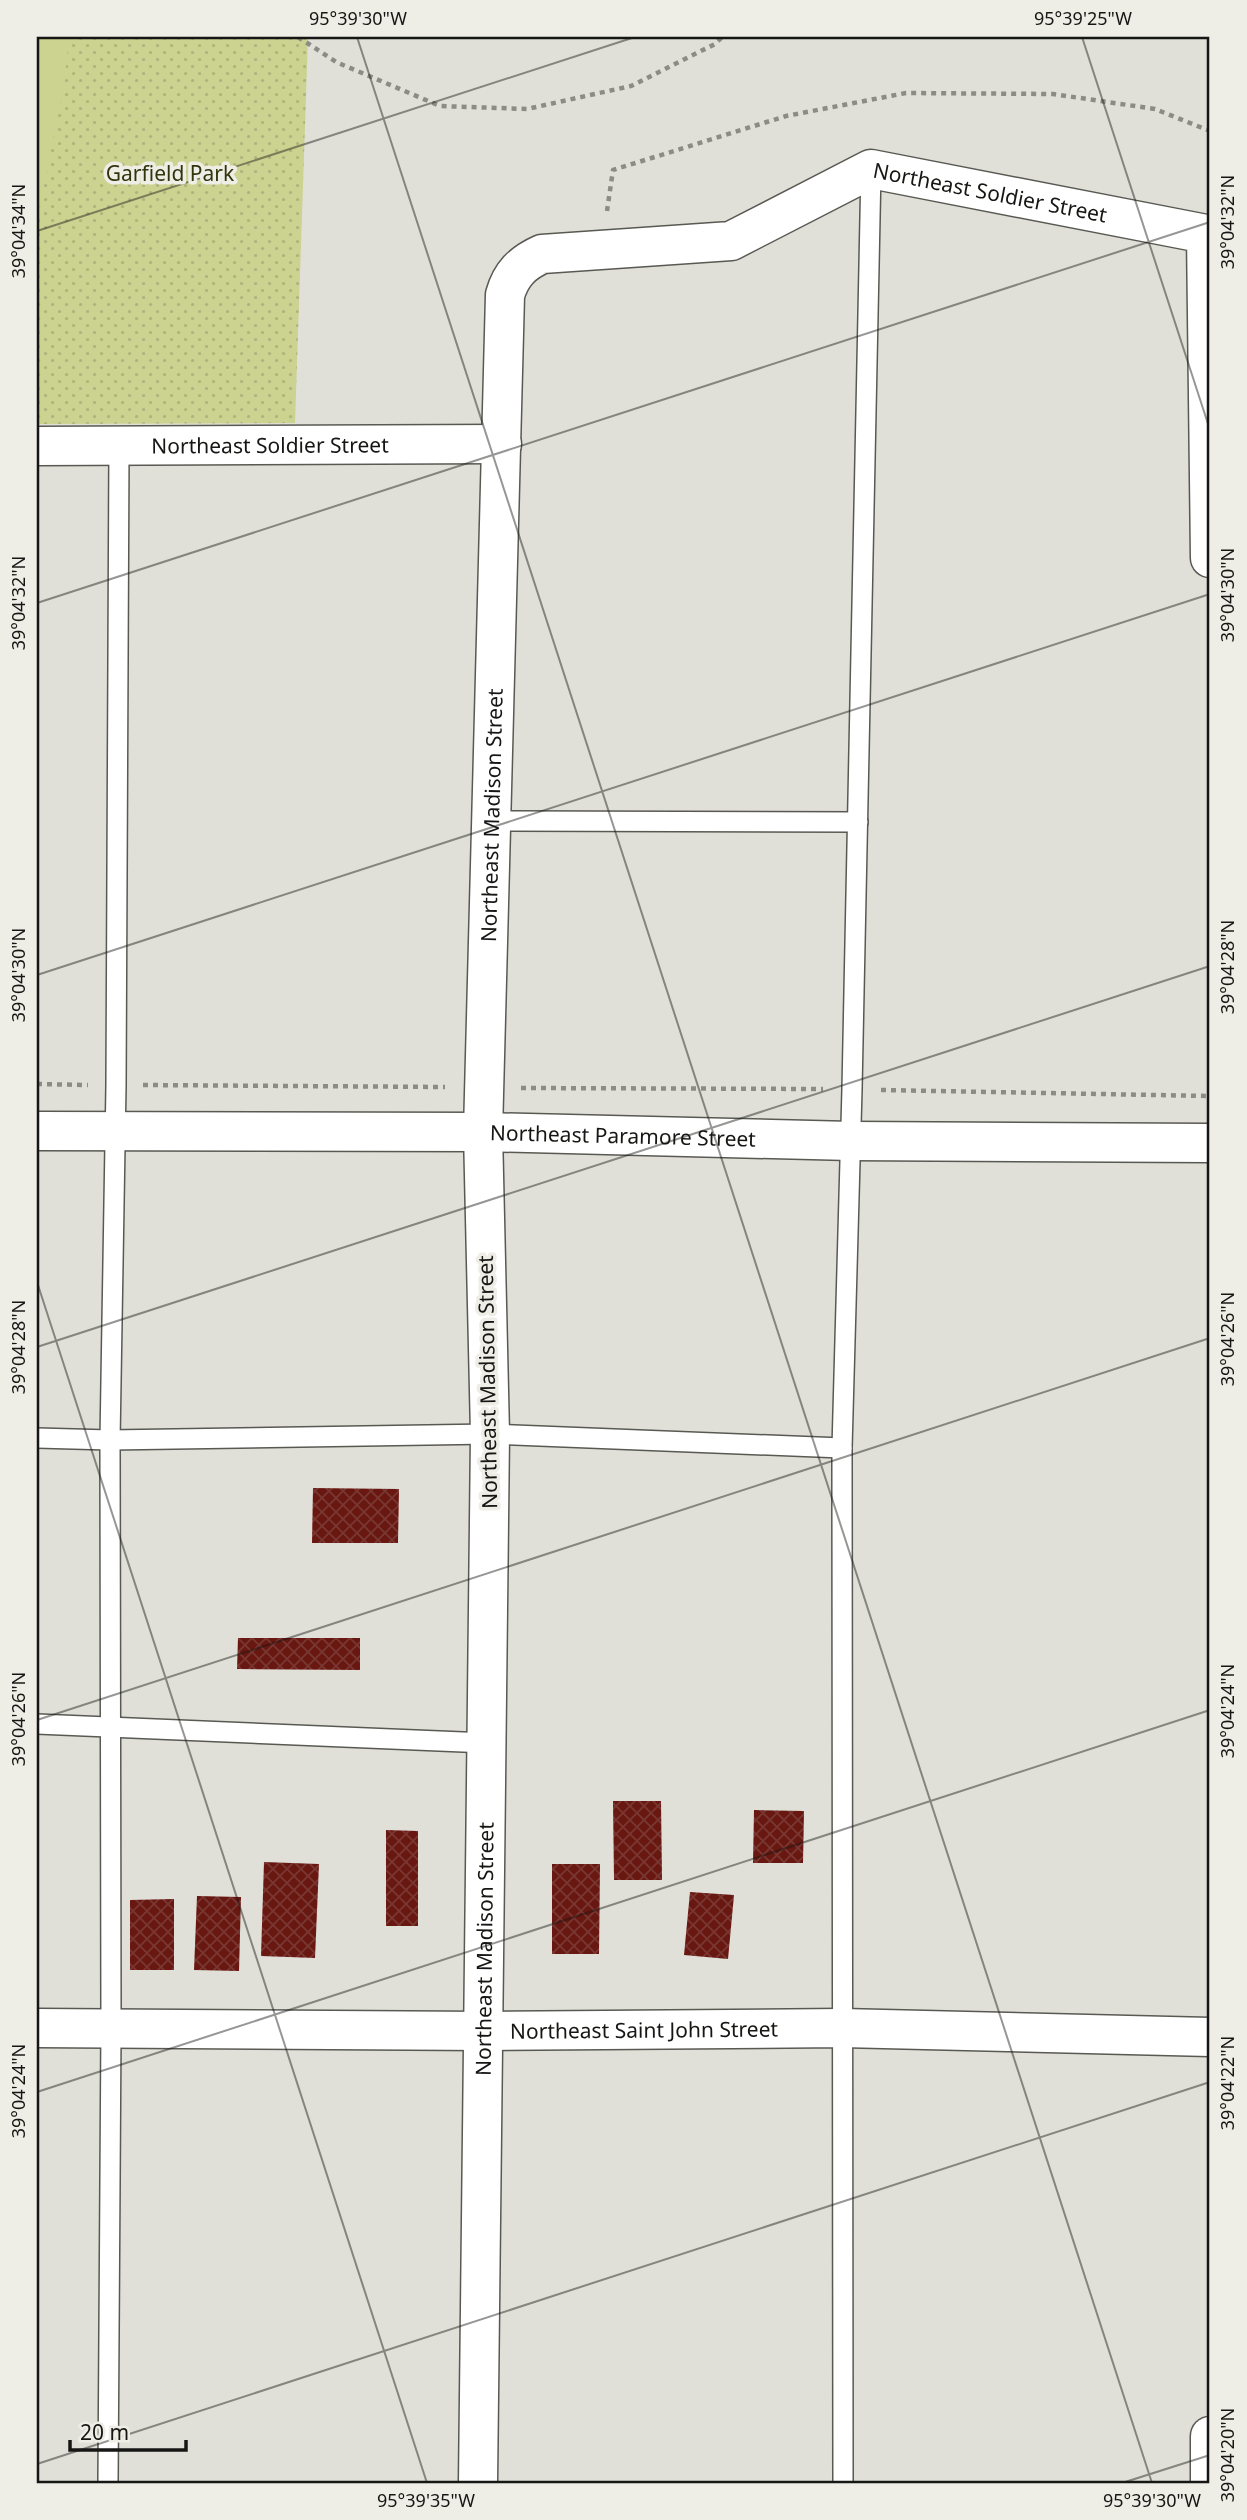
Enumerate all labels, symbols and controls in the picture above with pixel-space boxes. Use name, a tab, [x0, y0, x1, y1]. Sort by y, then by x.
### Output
text: 95°39'30"W	[309, 6, 407, 30]
text: 95°39'25"W	[1034, 6, 1132, 30]
street label: Northeast Soldier Street	[871, 156, 1110, 229]
park label: Garfield Park	[106, 159, 235, 187]
text: 39°04'32"N	[1215, 175, 1239, 269]
text: 39°04'34"N	[6, 184, 30, 278]
street label: Northeast Soldier Street	[151, 430, 389, 460]
text: 39°04'30"N	[1215, 548, 1239, 642]
text: 39°04'32"N	[6, 556, 30, 650]
street label: Northeast Madison Street	[474, 688, 509, 943]
text: 39°04'28"N	[1215, 920, 1239, 1014]
text: 39°04'30"N	[6, 928, 30, 1022]
street label: Northeast Paramore Street	[490, 1118, 757, 1153]
street label: Northeast Madison Street	[471, 1255, 503, 1509]
text: 39°04'26"N	[1215, 1292, 1239, 1386]
text: 39°04'28"N	[6, 1300, 30, 1394]
text: 39°04'24"N	[1215, 1664, 1239, 1758]
text: 39°04'26"N	[6, 1672, 30, 1766]
street label: Northeast Madison Street	[469, 1822, 500, 2076]
street label: Northeast Saint John Street	[510, 2015, 779, 2045]
text: 39°04'22"N	[1215, 2036, 1239, 2130]
text: 39°04'24"N	[6, 2044, 30, 2138]
scale bar	[70, 2408, 186, 2452]
text: 39°04'20"N	[1215, 2408, 1239, 2502]
text: 20 m	[80, 2418, 129, 2446]
text: 95°39'35"W	[377, 2488, 475, 2512]
text: 95°39'30"W	[1103, 2488, 1201, 2512]

